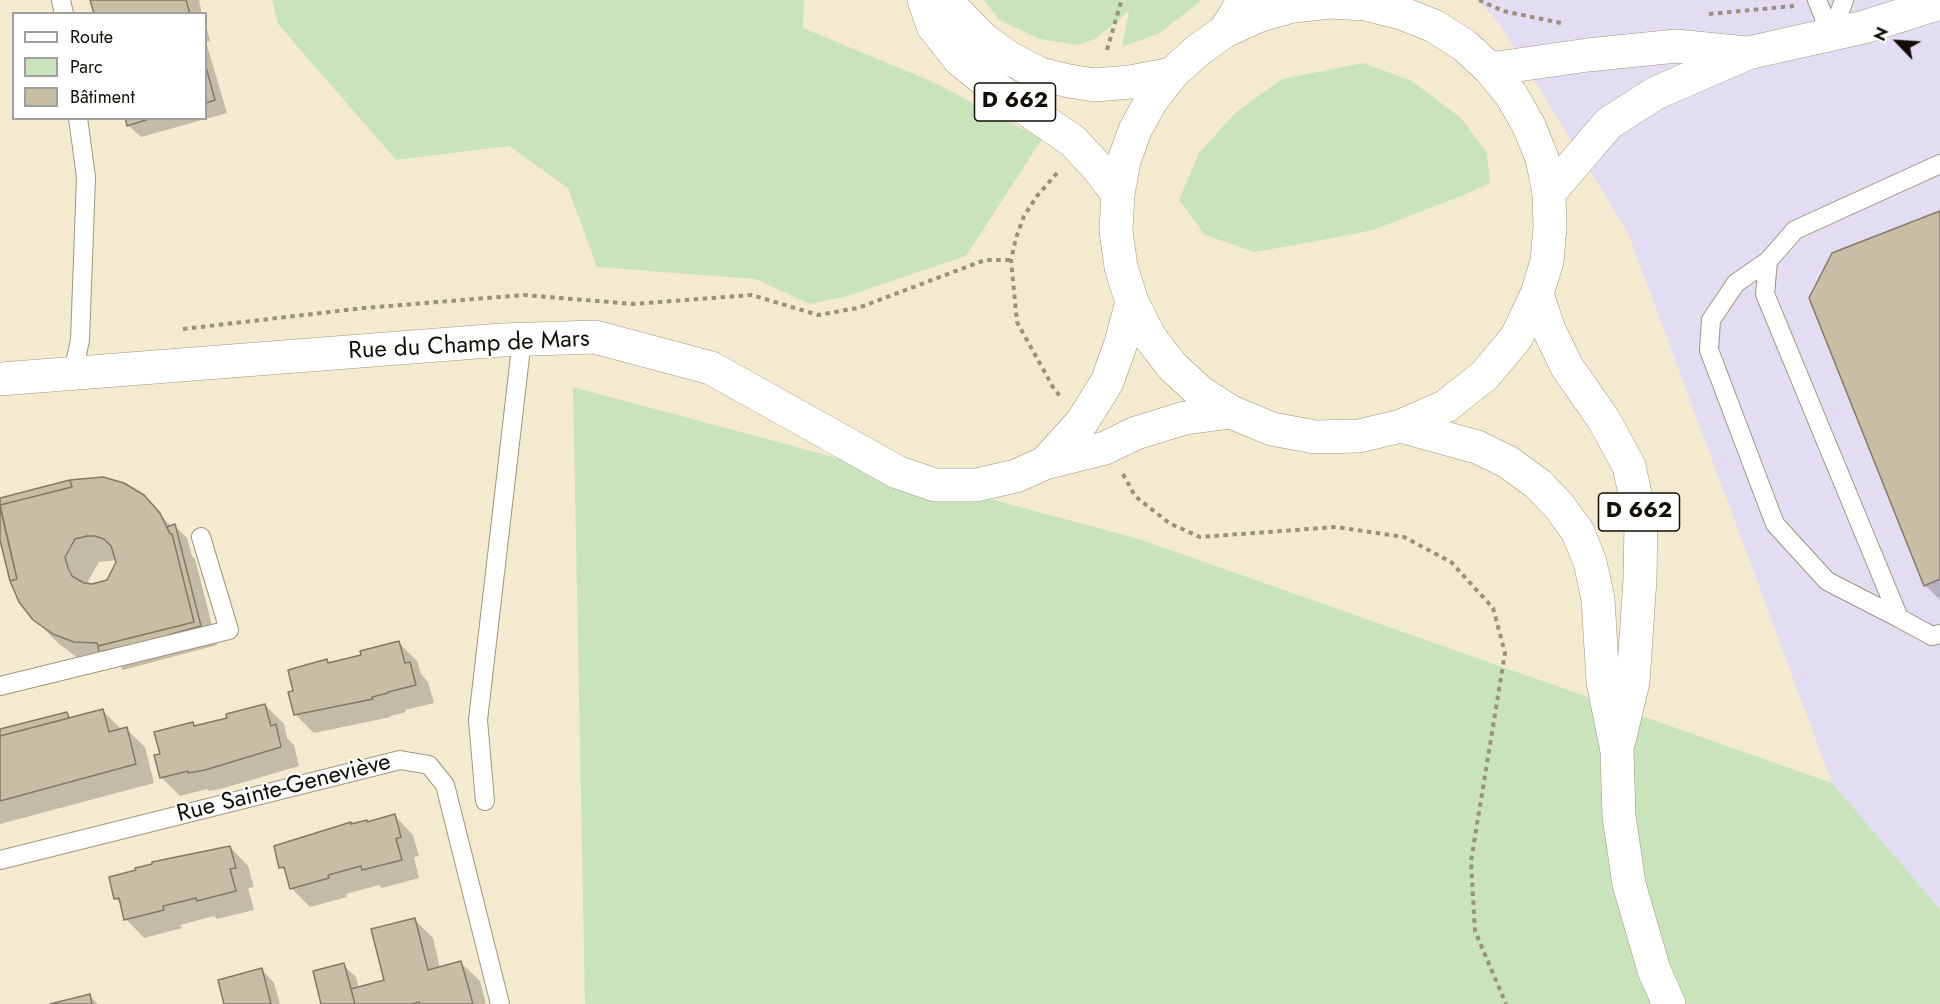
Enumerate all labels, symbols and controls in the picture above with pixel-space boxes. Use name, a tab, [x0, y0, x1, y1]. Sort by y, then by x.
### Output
legend	[12, 12, 207, 120]
north arrow	[1868, 12, 1928, 72]
text: Route	[70, 24, 113, 50]
text: N	[1868, 24, 1894, 45]
text: Parc	[70, 54, 103, 80]
road number: D 662	[974, 83, 1056, 121]
text: Bâtiment	[70, 84, 135, 110]
street label: Rue du Champ de Mars	[348, 325, 590, 367]
road number: D 662	[1598, 493, 1680, 531]
street label: Rue Sainte-Geneviève	[174, 748, 394, 830]

